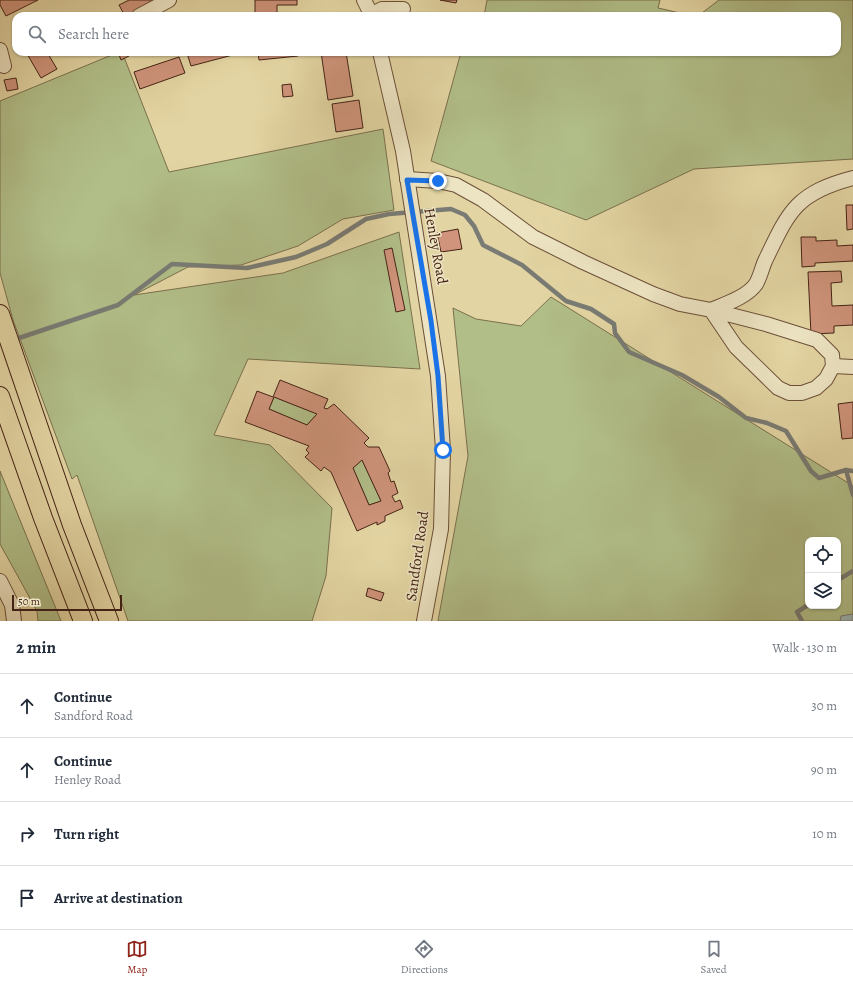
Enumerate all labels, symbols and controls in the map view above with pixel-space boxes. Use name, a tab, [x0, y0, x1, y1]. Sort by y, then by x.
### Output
search box	[12, 12, 841, 56]
icon: search	[26, 23, 48, 45]
text: Search here	[58, 24, 129, 44]
route end	[429, 172, 447, 190]
street label: Henley Road	[419, 206, 453, 287]
route start	[434, 441, 452, 459]
street label: Sandford Road	[401, 509, 433, 602]
map controls	[805, 537, 841, 609]
button: locate	[805, 537, 841, 573]
button: layers	[805, 573, 841, 609]
scale bar	[12, 593, 122, 612]
text: 50 m	[18, 594, 40, 609]
text: 2 min	[16, 636, 56, 659]
text: Walk · 130 m	[772, 639, 837, 656]
text: Continue	[54, 687, 112, 707]
icon: ahead	[16, 695, 38, 717]
text: 30 m	[811, 697, 837, 714]
text: Sandford Road	[54, 707, 133, 724]
text: Continue	[54, 751, 112, 771]
icon: ahead	[16, 759, 38, 781]
text: 90 m	[811, 761, 837, 778]
text: Henley Road	[54, 771, 121, 788]
icon: right	[16, 823, 38, 845]
text: Turn right	[54, 824, 119, 844]
text: 10 m	[812, 825, 837, 842]
icon: arrive	[16, 887, 38, 909]
text: Arrive at destination	[54, 888, 183, 908]
tab: Map	[126, 938, 148, 977]
tab: Directions	[401, 938, 448, 977]
tab: Saved	[701, 938, 727, 977]

